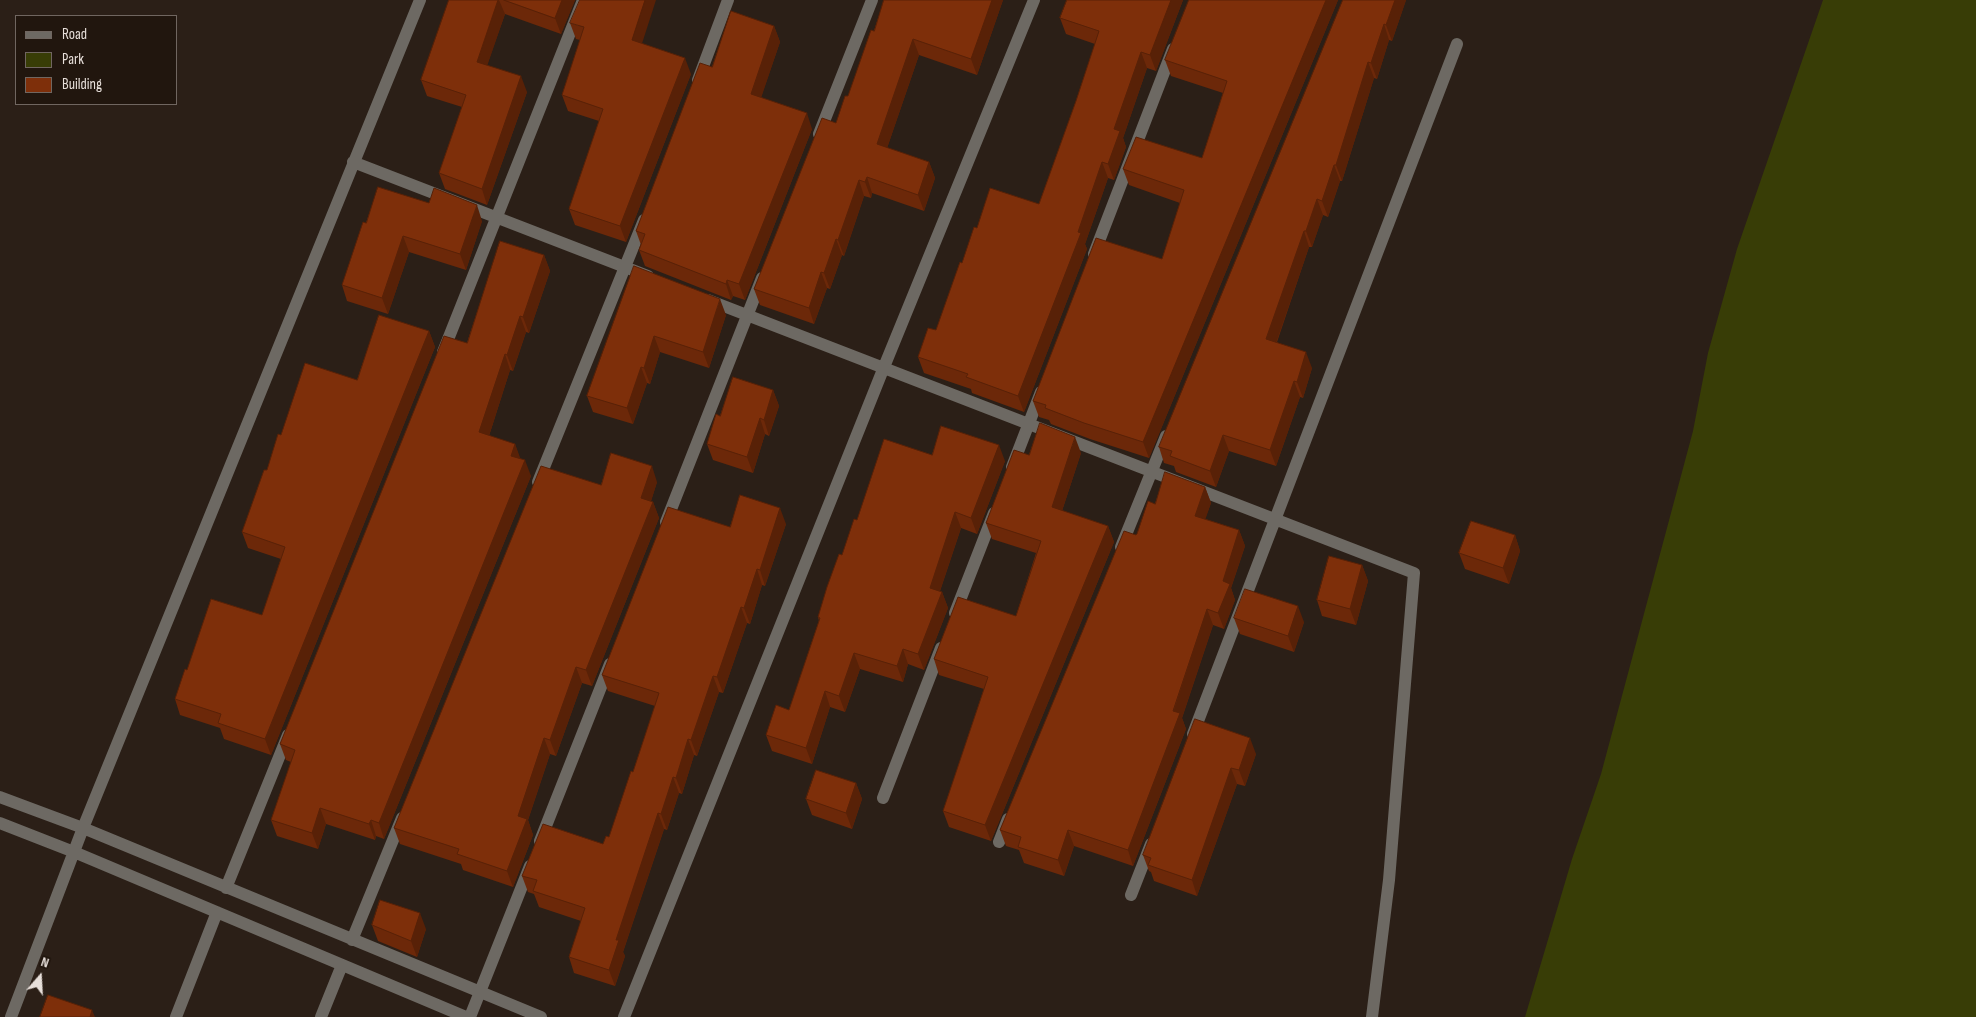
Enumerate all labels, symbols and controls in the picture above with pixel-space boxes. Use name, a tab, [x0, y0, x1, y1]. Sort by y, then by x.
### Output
legend	[15, 15, 178, 105]
text: Road	[62, 25, 87, 44]
text: Park	[62, 50, 84, 69]
text: Building	[62, 75, 102, 94]
north arrow	[15, 952, 65, 1002]
text: N	[39, 953, 51, 972]

